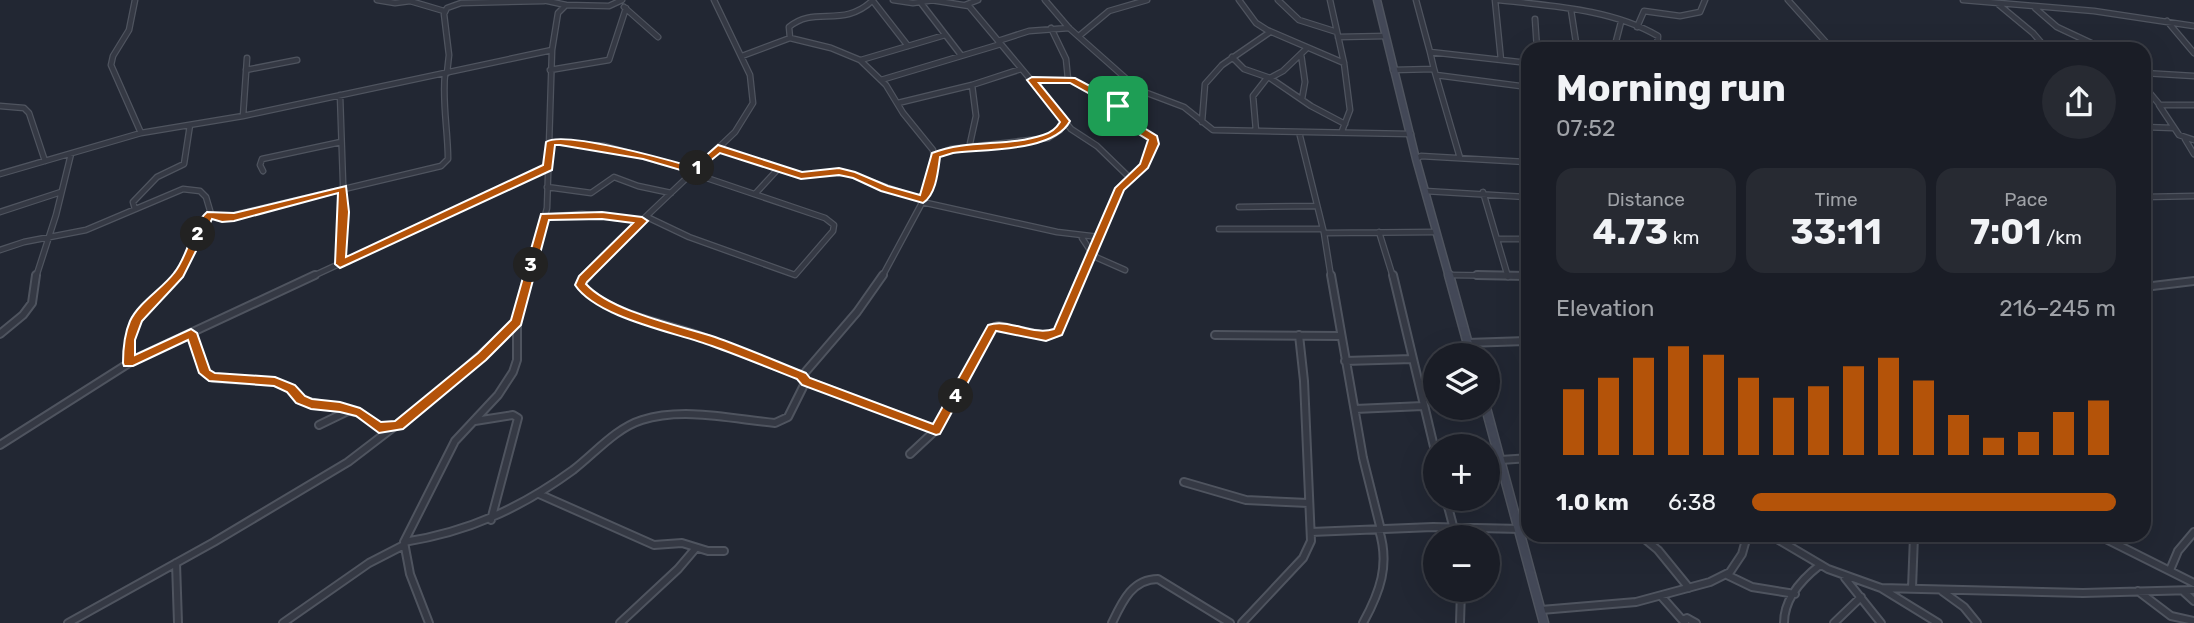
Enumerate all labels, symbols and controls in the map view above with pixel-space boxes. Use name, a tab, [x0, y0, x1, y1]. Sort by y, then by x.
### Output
text: Morning run	[1556, 65, 1786, 111]
button: share	[2042, 65, 2116, 139]
pin	[1088, 76, 1148, 136]
icon: arrive	[1099, 87, 1137, 125]
text: 07:52	[1556, 114, 1615, 142]
pin: 1	[680, 150, 714, 186]
text: 1	[692, 156, 701, 179]
text: Distance	[1607, 188, 1685, 211]
text: Time	[1814, 188, 1858, 211]
text: Pace	[2004, 188, 2048, 211]
text: 4.73	[1592, 211, 1668, 253]
text: 33:11	[1790, 211, 1882, 253]
text: 7:01	[1970, 211, 2041, 253]
pin: 2	[180, 216, 216, 252]
text: 2	[191, 222, 204, 245]
text: km	[1668, 226, 1700, 249]
text: /km	[2041, 226, 2082, 249]
pin: 3	[514, 247, 548, 282]
text: 3	[524, 253, 537, 276]
text: Elevation	[1556, 294, 1655, 322]
text: 216–245 m	[1999, 294, 2116, 322]
map controls	[1423, 343, 1500, 602]
button: layers	[1423, 343, 1500, 420]
pin: 4	[939, 378, 974, 414]
text: 4	[949, 384, 962, 407]
button: +	[1423, 434, 1500, 511]
text: 1.0 km	[1556, 488, 1629, 516]
text: 6:38	[1668, 488, 1716, 516]
button: −	[1423, 525, 1500, 602]

